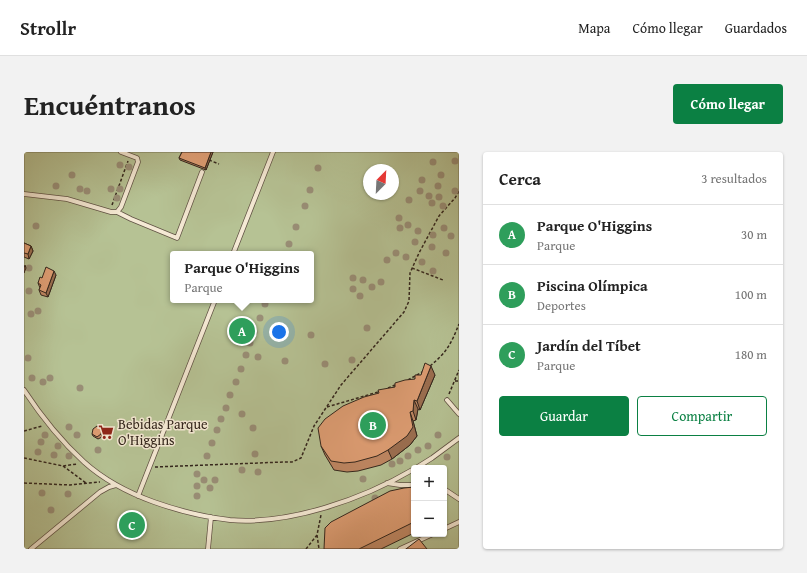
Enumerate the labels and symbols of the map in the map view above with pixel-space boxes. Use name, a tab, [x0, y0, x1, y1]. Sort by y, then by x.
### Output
north arrow	[363, 164, 399, 200]
pin: A	[229, 316, 255, 346]
your location	[269, 322, 289, 342]
pin: B	[360, 410, 386, 440]
place label: Bebidas Parque O'Higgins	[118, 414, 208, 450]
supermarket icon: Bebidas Parque O'Higgins	[97, 423, 115, 441]
pin: C	[119, 510, 145, 540]

